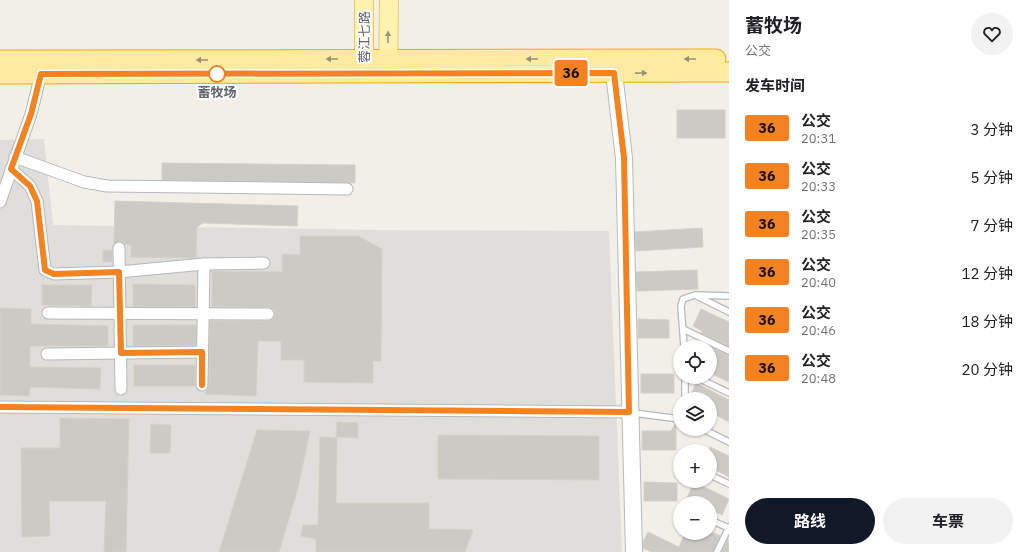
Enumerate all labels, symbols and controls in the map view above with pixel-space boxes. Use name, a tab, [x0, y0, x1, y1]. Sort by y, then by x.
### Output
street label: 蓉江七路	[356, 11, 373, 63]
text: 蓄牧场	[745, 13, 802, 37]
button: heart	[971, 13, 1013, 55]
one-way arrow	[385, 31, 392, 43]
text: 公交	[745, 42, 771, 59]
one-way arrow	[325, 56, 338, 62]
one-way arrow	[525, 56, 538, 62]
one-way arrow	[683, 56, 696, 62]
one-way arrow	[195, 57, 208, 63]
line badge: 36	[553, 60, 589, 86]
text: 36	[563, 64, 579, 82]
marker: 蓄牧场	[208, 65, 226, 83]
one-way arrow	[635, 69, 647, 76]
text: 发车时间	[745, 76, 805, 95]
place label: 蓄牧场	[197, 84, 237, 101]
text: 公交	[801, 111, 831, 130]
text: 36	[759, 119, 775, 137]
text: 3 分钟	[970, 120, 1013, 139]
text: 20:31	[801, 130, 836, 147]
text: 公交	[801, 159, 831, 178]
text: 36	[759, 167, 775, 185]
text: 5 分钟	[970, 168, 1013, 187]
text: 20:33	[801, 178, 836, 195]
text: 公交	[801, 207, 831, 226]
text: 36	[759, 215, 775, 233]
text: 7 分钟	[970, 216, 1013, 235]
text: 20:35	[801, 226, 836, 243]
text: 公交	[801, 255, 831, 274]
text: 36	[759, 263, 775, 281]
text: 12 分钟	[961, 264, 1013, 283]
text: 20:40	[801, 274, 836, 291]
text: 公交	[801, 303, 831, 322]
text: 36	[759, 311, 775, 329]
text: 18 分钟	[961, 312, 1013, 331]
text: 20:46	[801, 322, 836, 339]
map controls	[673, 340, 717, 540]
button: locate	[673, 340, 717, 384]
text: 公交	[801, 351, 831, 370]
text: 36	[759, 359, 775, 377]
text: 20 分钟	[961, 360, 1013, 379]
text: 20:48	[801, 370, 836, 387]
button: layers	[673, 392, 717, 436]
button: +	[673, 444, 717, 488]
button: −	[673, 496, 717, 540]
button: 路线	[745, 498, 875, 544]
button: 车票	[883, 498, 1013, 544]

